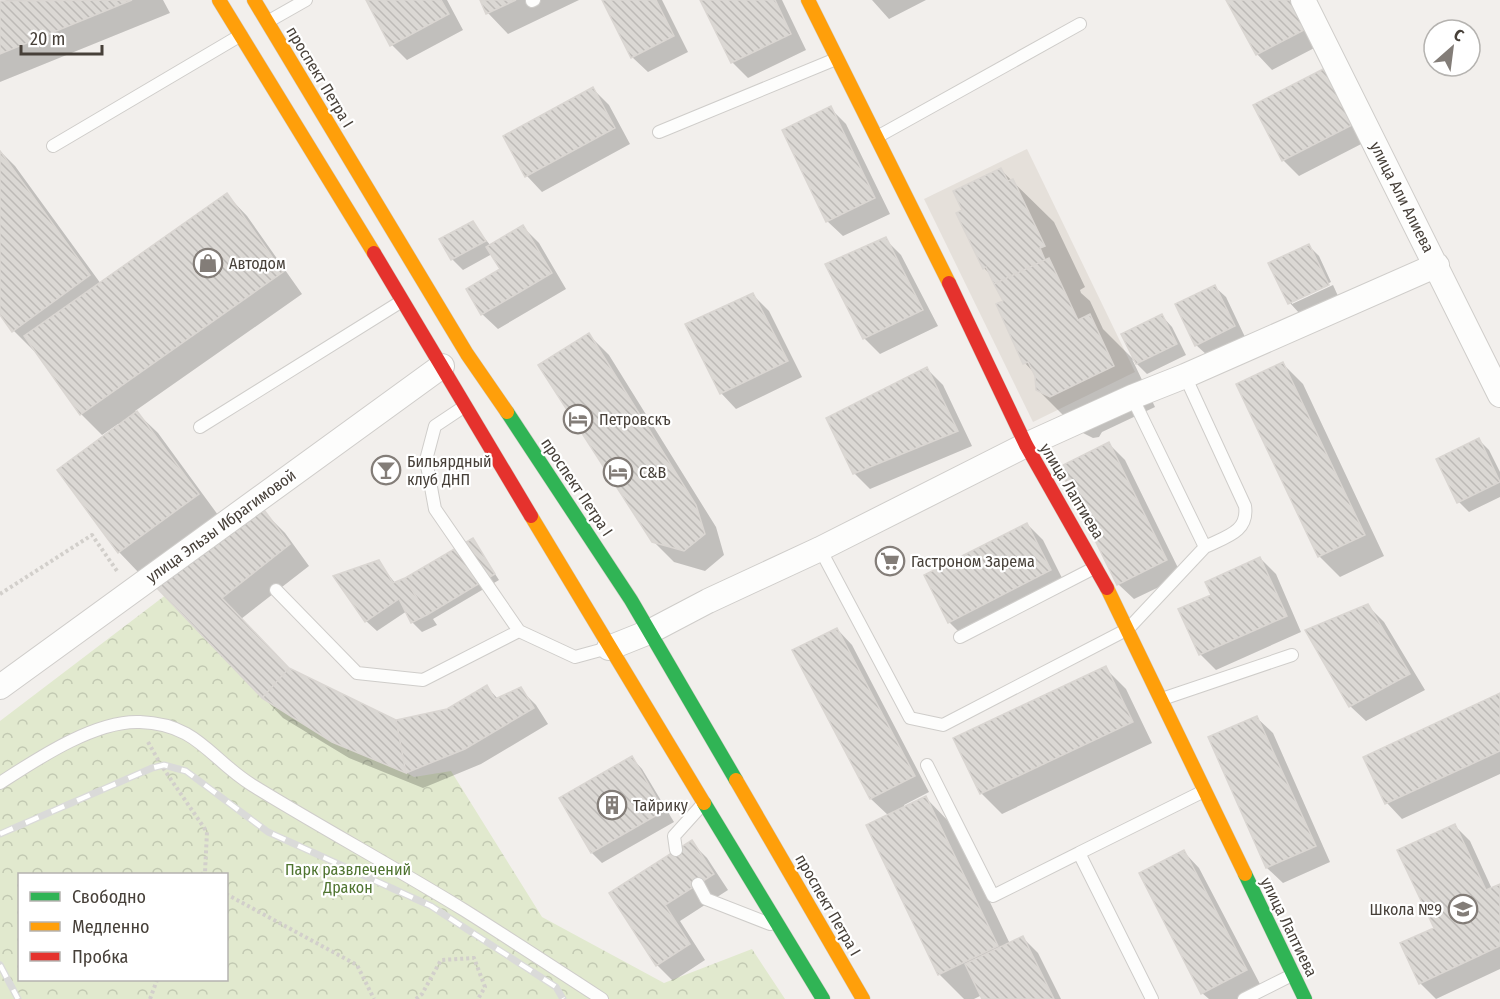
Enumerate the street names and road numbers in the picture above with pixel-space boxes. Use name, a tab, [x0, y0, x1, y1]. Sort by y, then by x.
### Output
street label: проспект Петра I	[282, 23, 358, 131]
street label: улица Али Алиева	[1366, 138, 1438, 256]
street label: проспект Петра I	[537, 434, 617, 540]
street label: улица Лаптиева	[1036, 440, 1108, 542]
street label: улица Эльзы Ибрагимовой	[142, 465, 300, 587]
street label: проспект Петра I	[791, 851, 865, 959]
street label: улица Лаптиева	[1257, 874, 1321, 980]

